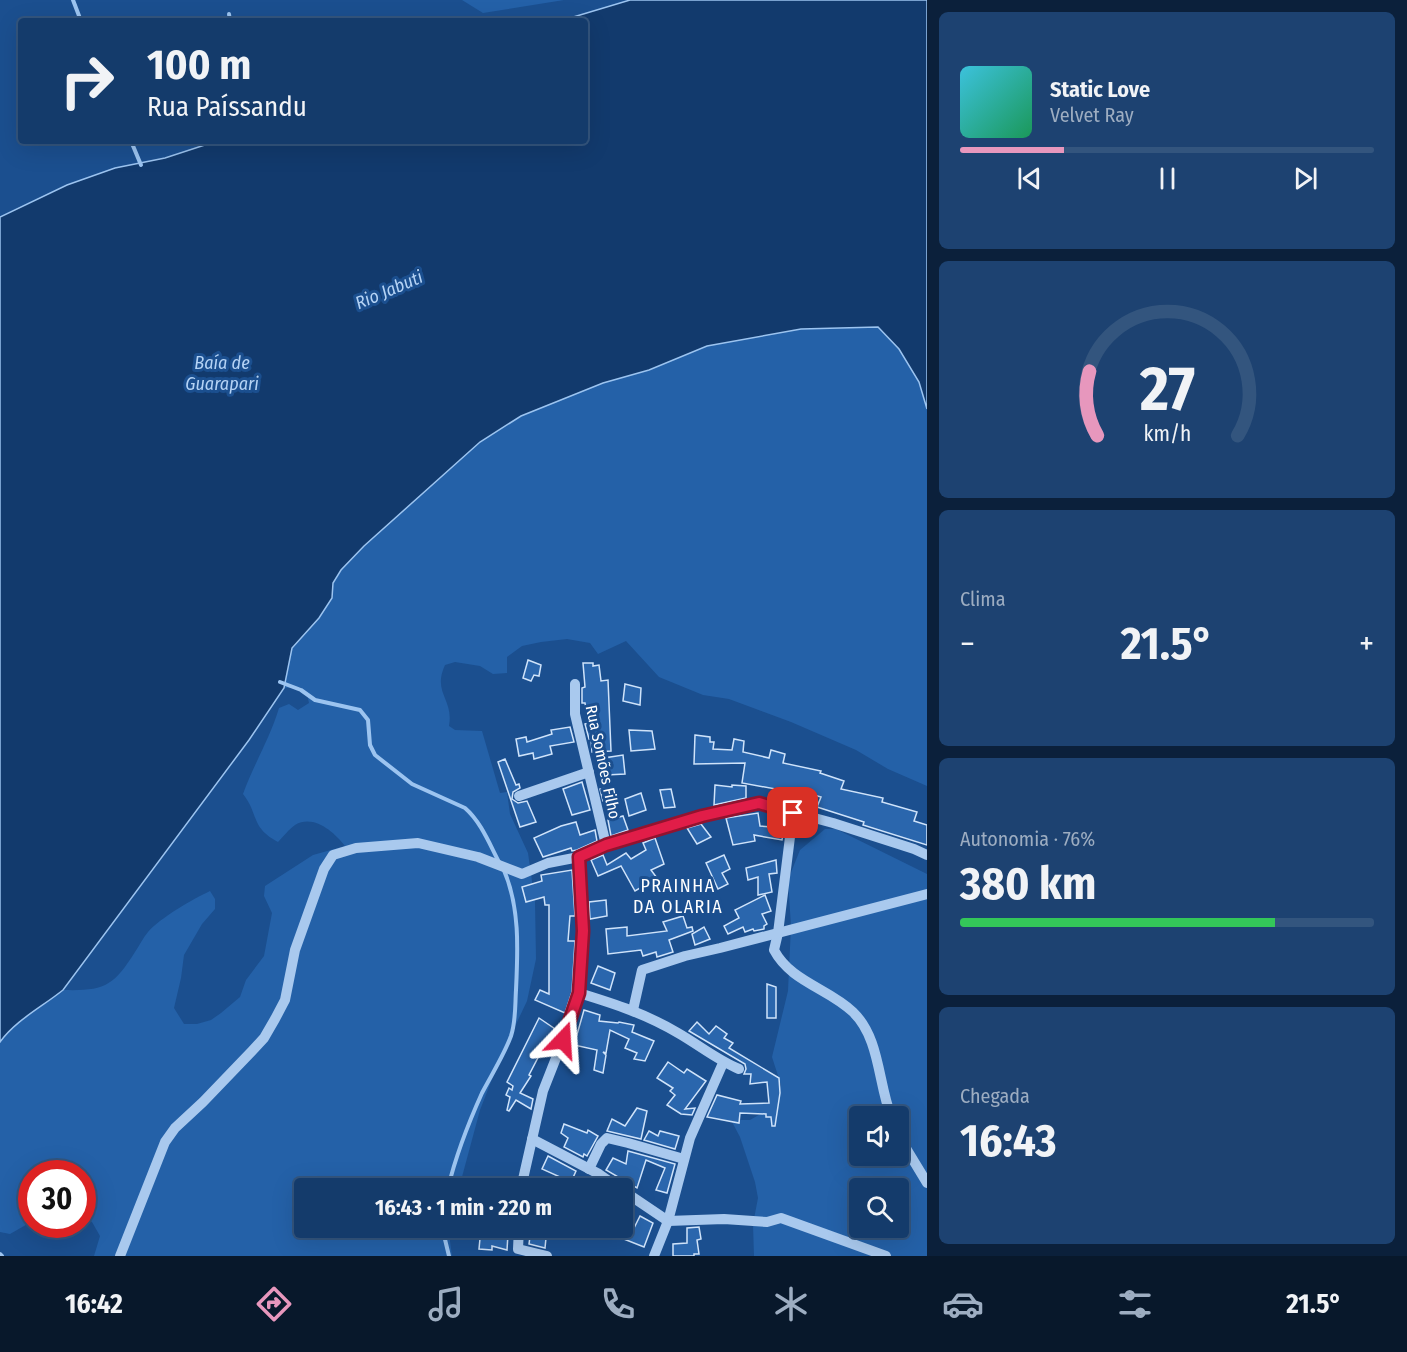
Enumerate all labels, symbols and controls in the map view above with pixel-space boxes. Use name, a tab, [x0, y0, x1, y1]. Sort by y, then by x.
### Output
text: 100 m	[147, 40, 251, 90]
icon: right	[48, 42, 126, 120]
text: Static Love	[1050, 76, 1150, 103]
text: Rua Paíssandu	[147, 91, 307, 123]
text: Velvet Ray	[1050, 103, 1134, 127]
icon: previous	[1013, 162, 1046, 195]
icon: pause	[1151, 162, 1184, 195]
icon: next	[1289, 162, 1322, 195]
water label: Rio Jabuti	[352, 266, 427, 314]
water label: Baía de Guarapari	[185, 352, 259, 395]
text: 27	[1138, 352, 1195, 427]
text: km/h	[1143, 422, 1191, 448]
text: Clima	[960, 587, 1005, 611]
text: 21.5°	[1121, 617, 1213, 671]
text: −	[960, 624, 975, 664]
text: +	[1359, 624, 1374, 664]
street label: Rua Somões Filho	[582, 703, 624, 821]
pin	[767, 787, 818, 838]
icon: arrive	[776, 796, 809, 829]
text: Autonomia · 76%	[960, 827, 1095, 851]
text: 380 km	[960, 857, 1096, 911]
district label: PRAINHA DA OLARIA	[633, 875, 723, 918]
position arrow	[531, 1008, 595, 1072]
text: Chegada	[960, 1084, 1030, 1108]
map controls	[849, 1106, 909, 1238]
button: sound	[849, 1106, 909, 1166]
text: 16:43	[960, 1114, 1057, 1168]
speed limit sign: 30	[18, 1160, 96, 1238]
button: search	[849, 1178, 909, 1238]
text: 16:43 · 1 min · 220 m	[375, 1194, 552, 1221]
icon: directions	[253, 1283, 295, 1325]
icon: music	[425, 1283, 467, 1325]
icon: phone	[597, 1283, 639, 1325]
icon: climate	[770, 1283, 812, 1325]
icon: car	[942, 1283, 984, 1325]
icon: filters	[1114, 1283, 1156, 1325]
text: 16:42	[65, 1288, 123, 1320]
text: 21.5°	[1286, 1288, 1342, 1320]

